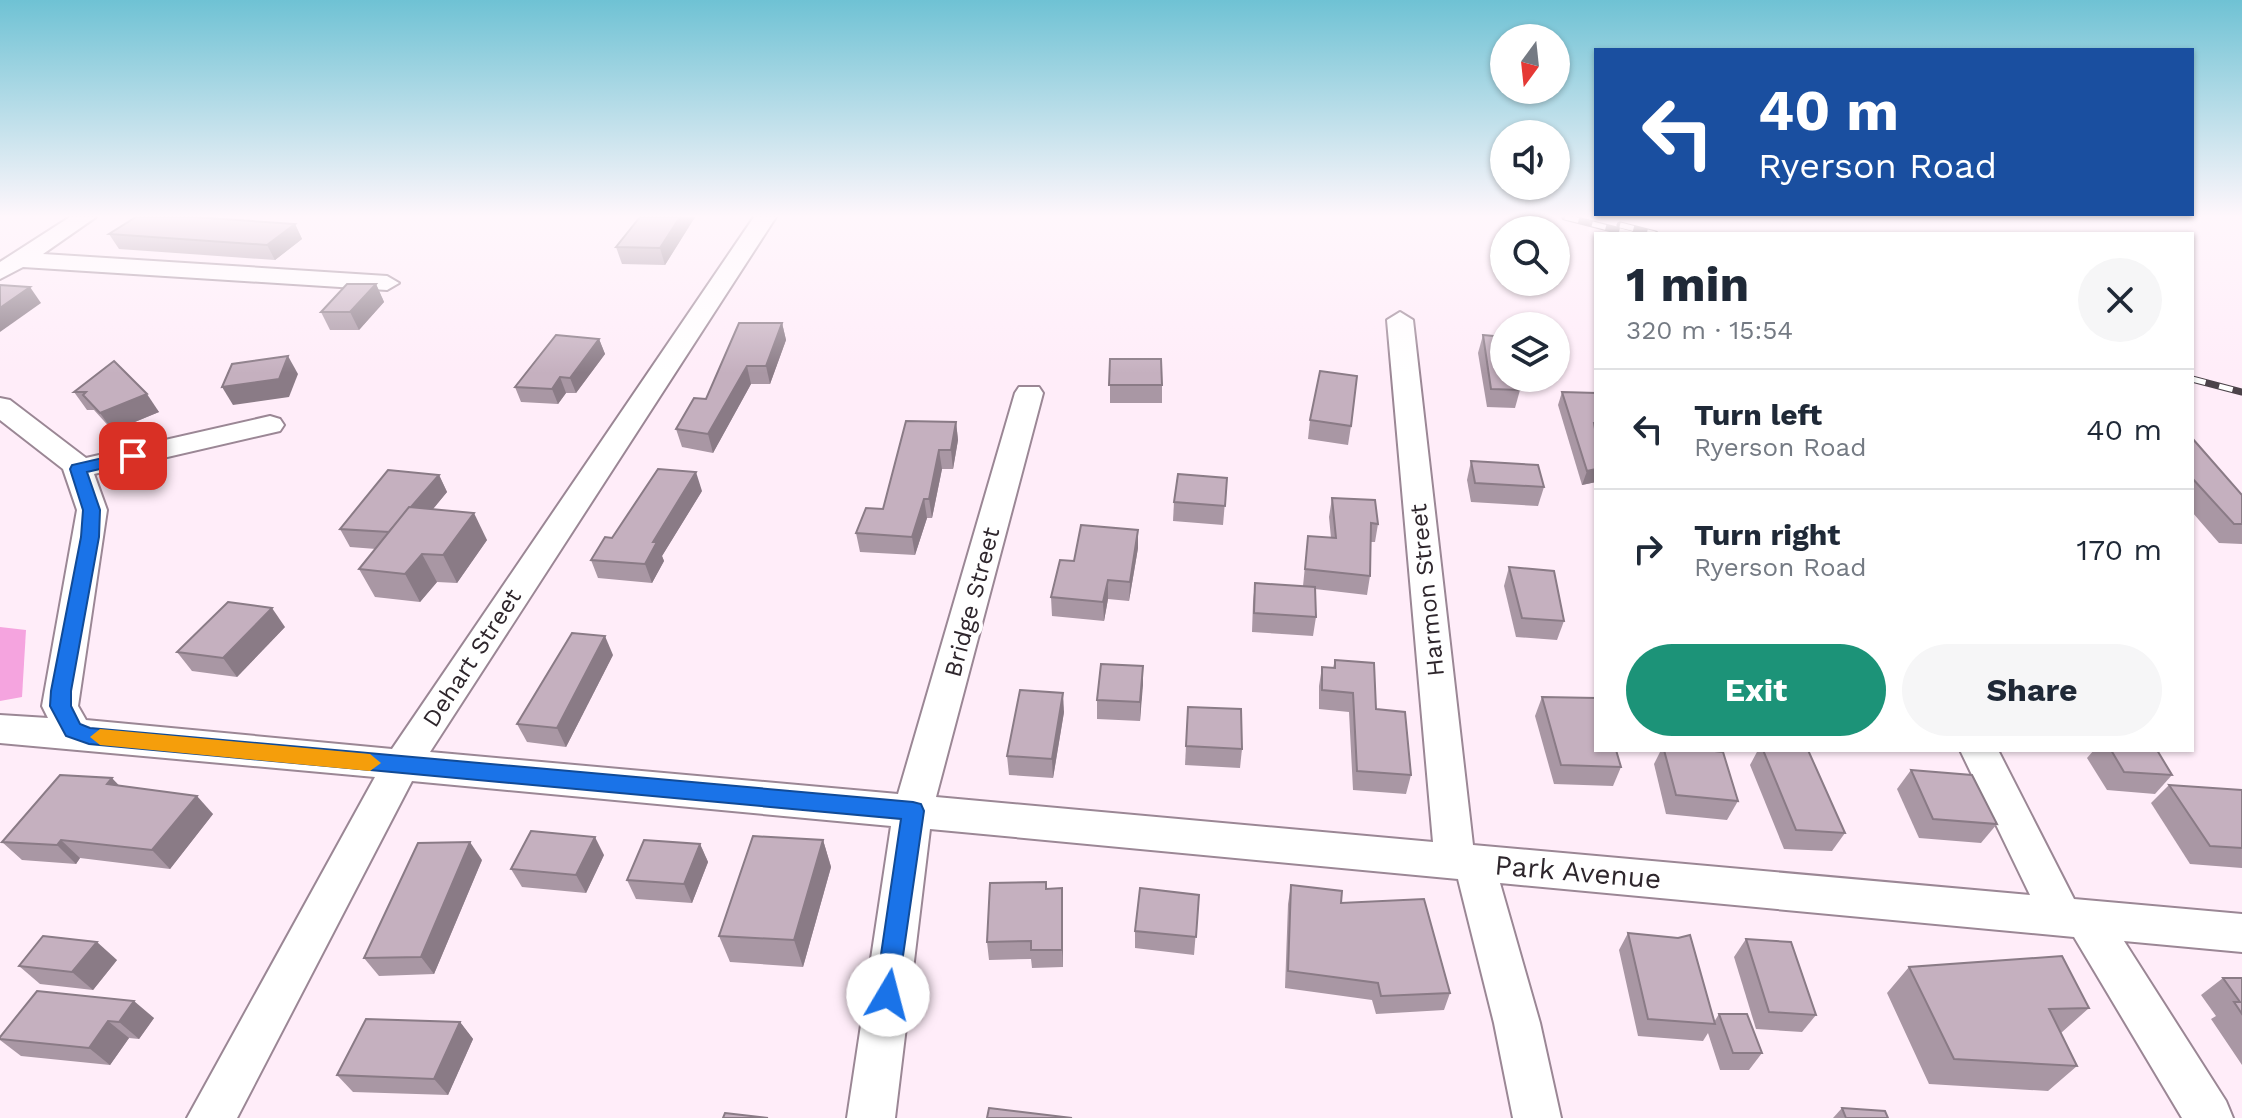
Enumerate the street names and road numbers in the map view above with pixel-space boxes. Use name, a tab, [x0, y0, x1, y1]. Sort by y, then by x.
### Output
street label: Harmon Street	[1404, 502, 1450, 678]
street label: Bridge Street	[939, 524, 1005, 680]
street label: Dehart Street	[417, 584, 527, 732]
street label: Park Avenue	[1493, 848, 1663, 896]

